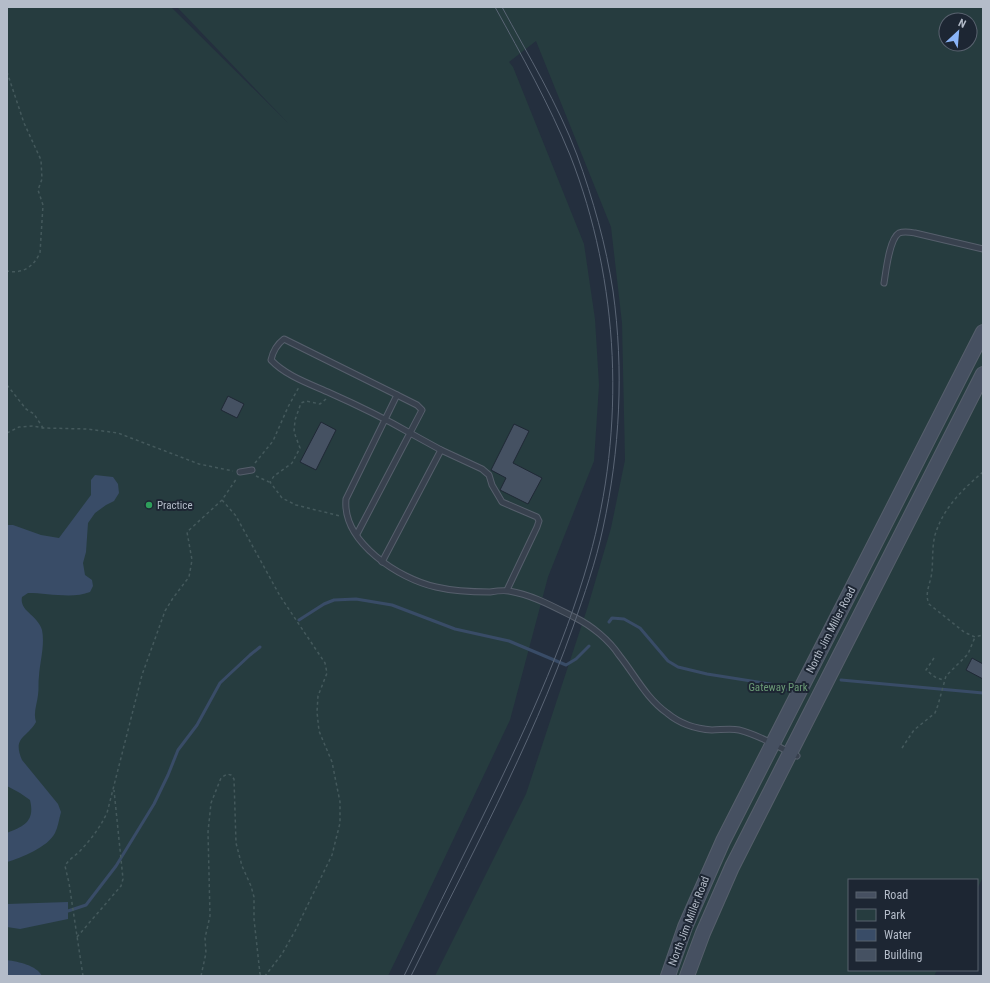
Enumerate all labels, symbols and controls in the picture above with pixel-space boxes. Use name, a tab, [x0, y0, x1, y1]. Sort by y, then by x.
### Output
north arrow	[938, 12, 978, 52]
text: N	[956, 16, 968, 31]
place label: Practice	[157, 499, 193, 512]
marker: Practice	[144, 500, 154, 510]
street label: North Jim Miller Road	[804, 585, 858, 675]
park label: Gateway Park	[748, 681, 808, 694]
street label: North Jim Miller Road	[666, 874, 712, 968]
legend	[848, 879, 978, 971]
text: Road	[884, 888, 908, 902]
text: Park	[884, 908, 906, 922]
text: Water	[884, 928, 912, 942]
text: Building	[884, 948, 922, 962]

